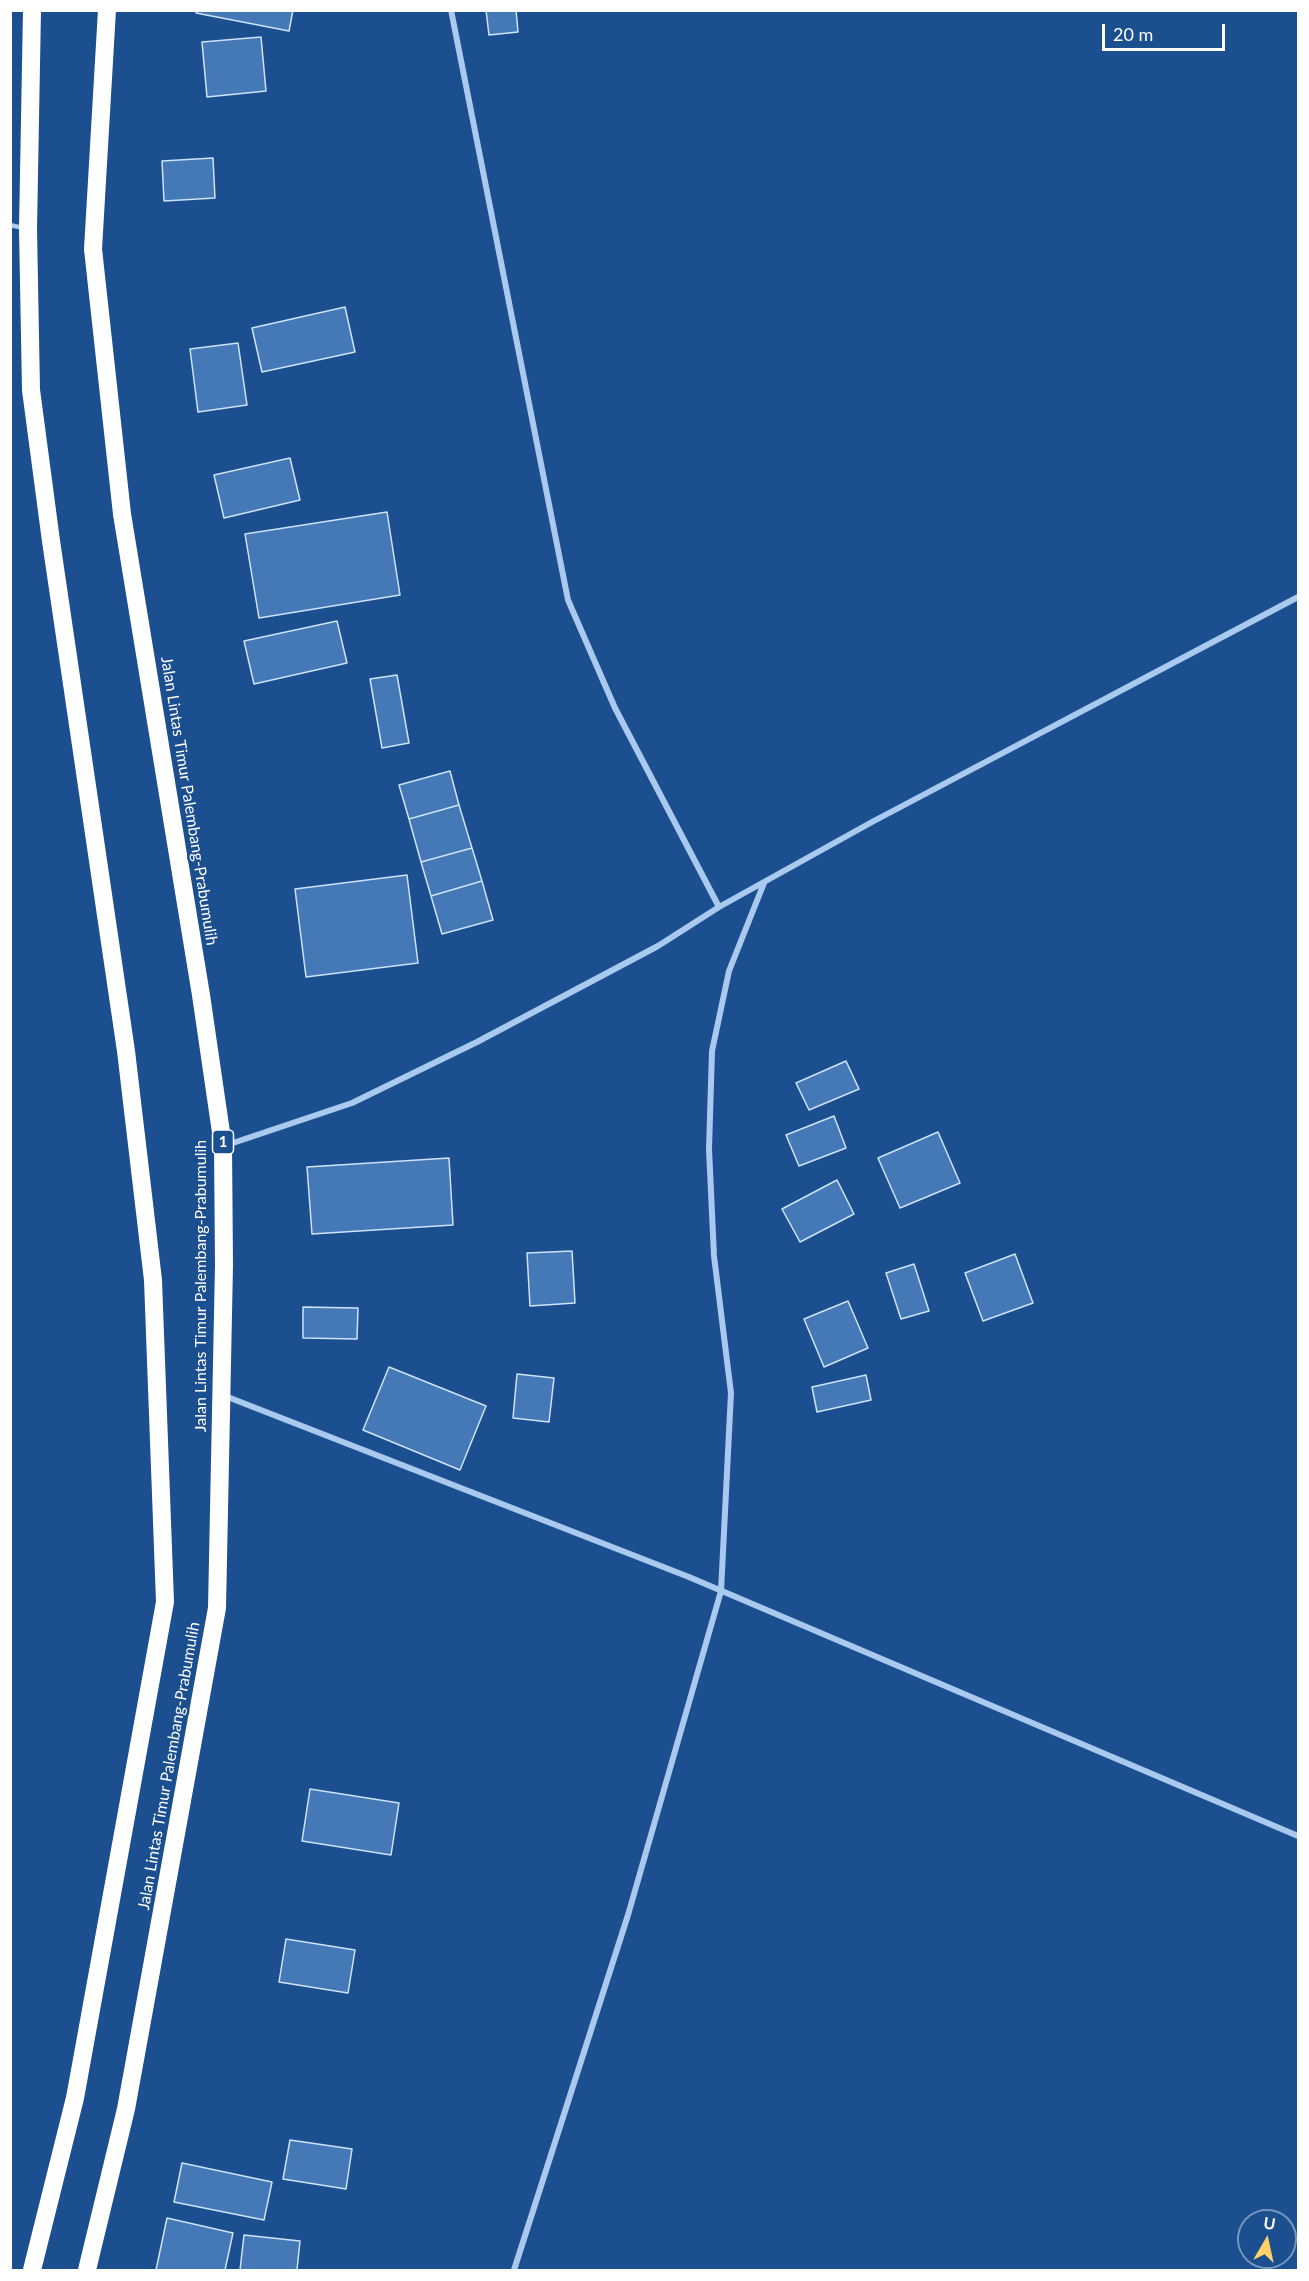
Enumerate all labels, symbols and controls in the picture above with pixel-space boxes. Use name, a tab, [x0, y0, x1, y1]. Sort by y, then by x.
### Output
scale bar	[1105, 12, 1228, 50]
text: 20 m	[1113, 23, 1153, 45]
street label: Jalan Lintas Timur Palembang-Prabumulih	[157, 655, 221, 947]
road number: 1	[212, 1130, 234, 1154]
street label: Jalan Lintas Timur Palembang-Prabumulih	[191, 1140, 211, 1432]
street label: Jalan Lintas Timur Palembang-Prabumulih	[134, 1620, 204, 1912]
north arrow	[1237, 2209, 1297, 2269]
text: U	[1262, 2212, 1277, 2233]

